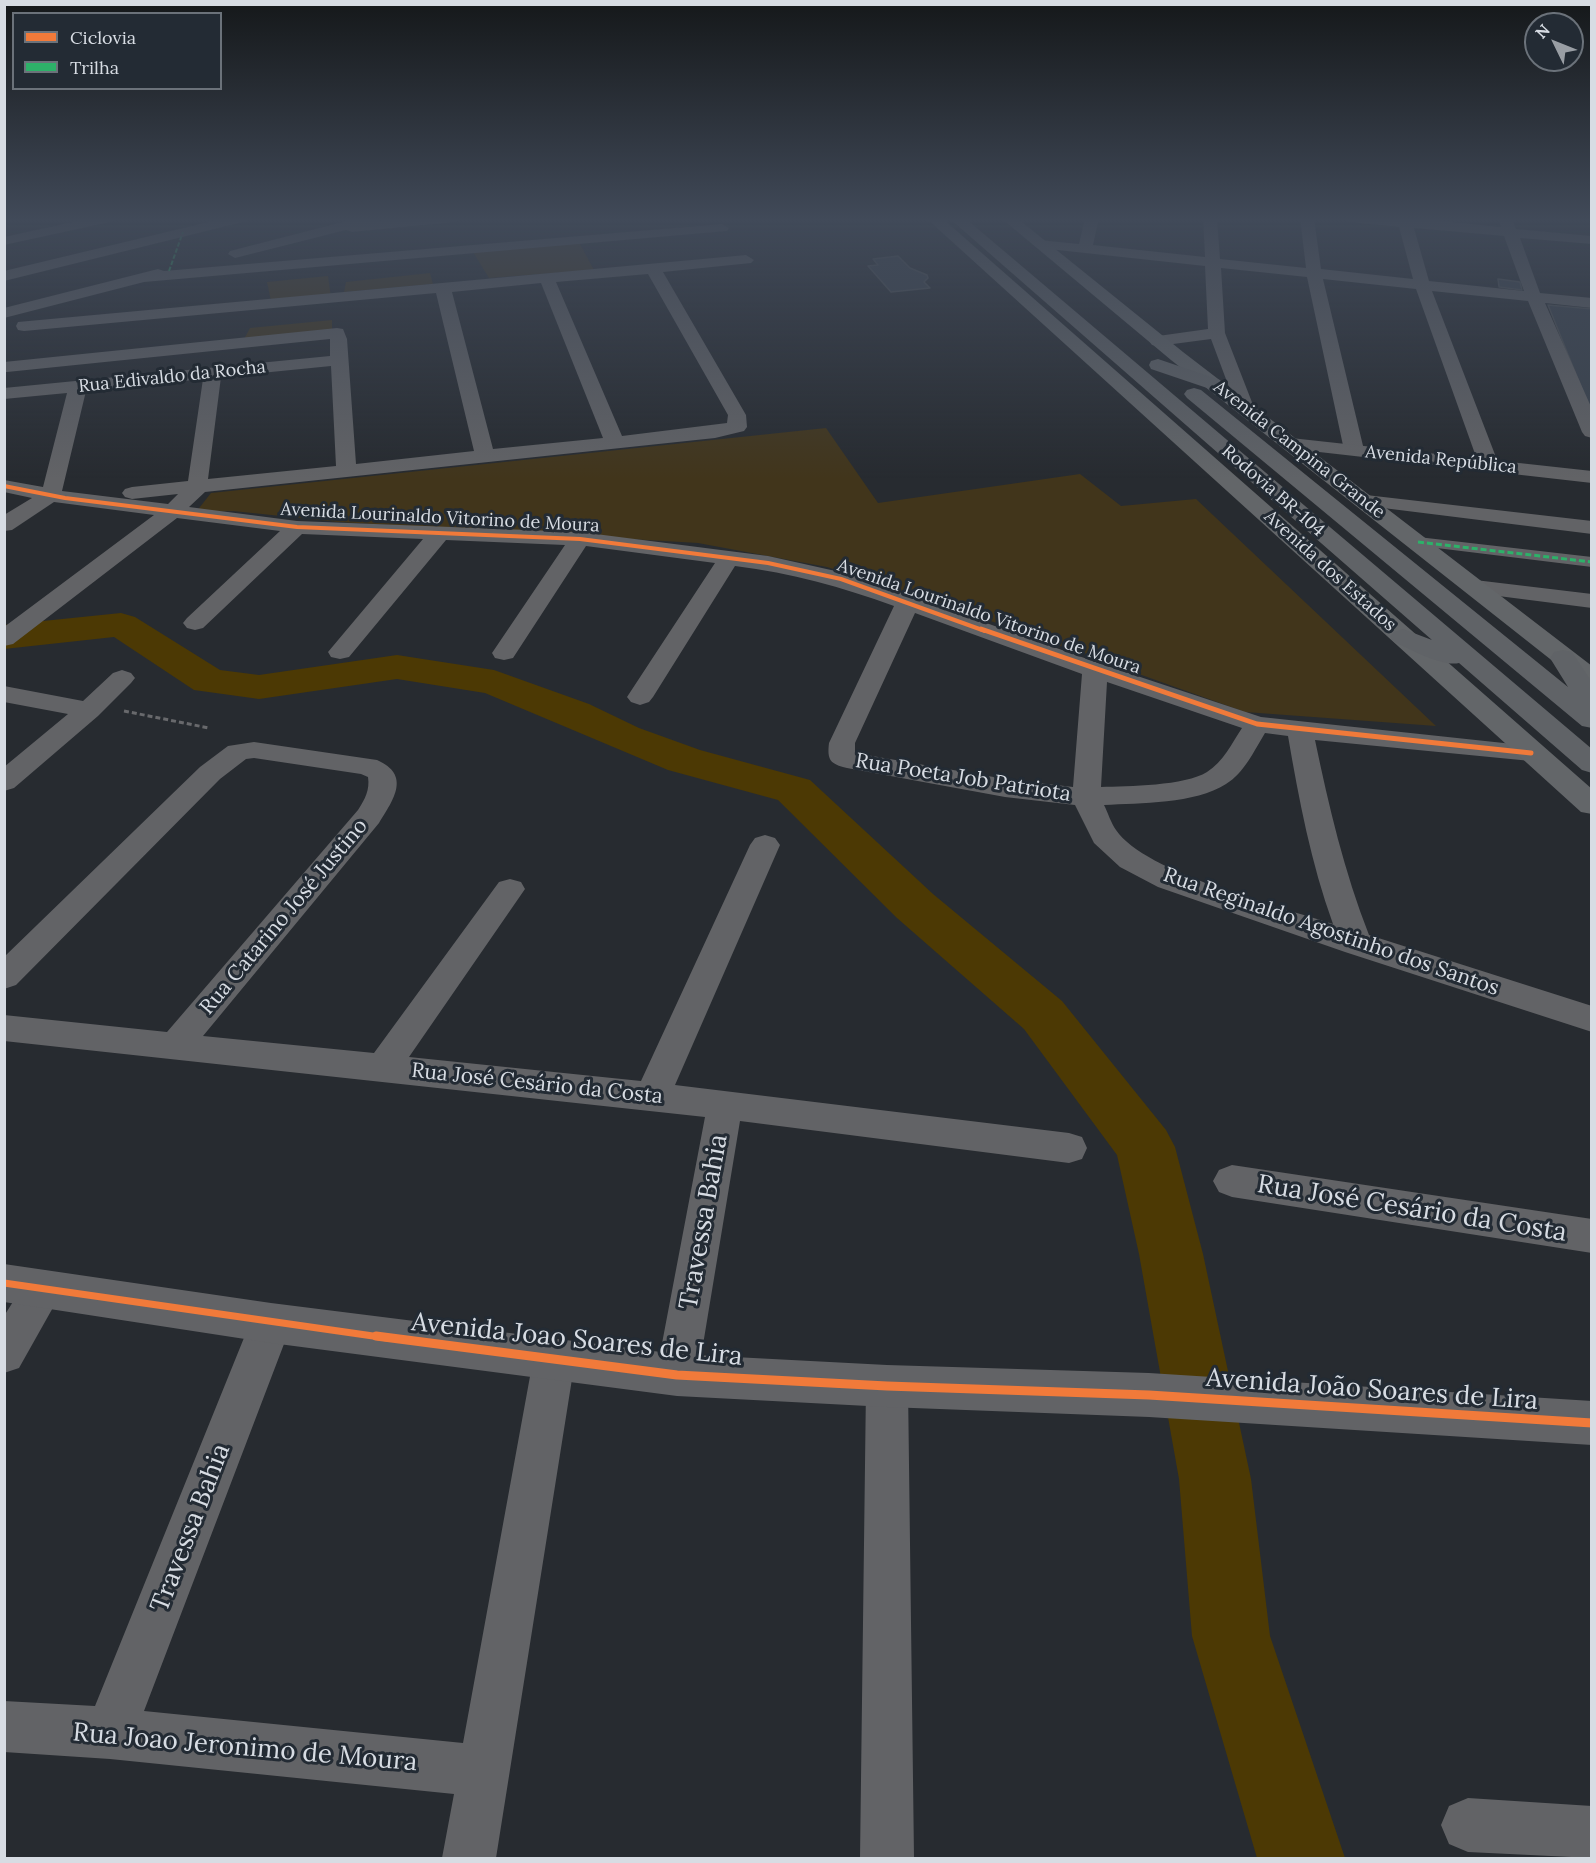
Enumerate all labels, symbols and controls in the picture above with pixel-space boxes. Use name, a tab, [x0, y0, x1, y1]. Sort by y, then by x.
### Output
legend	[12, 12, 222, 90]
north arrow	[1524, 12, 1584, 72]
text: N	[1531, 20, 1554, 42]
text: Ciclovia	[70, 26, 136, 49]
text: Trilha	[70, 56, 119, 79]
street label: Rua Edivaldo da Rocha	[77, 356, 267, 398]
street label: Avenida Campina Grande	[1209, 376, 1389, 524]
street label: Rodovia BR-104	[1217, 440, 1329, 542]
street label: Avenida República	[1364, 441, 1518, 479]
street label: Avenida Lourinaldo Vitorino de Moura	[280, 499, 600, 537]
street label: Avenida dos Estados	[1260, 506, 1400, 636]
street label: Avenida Lourinaldo Vitorino de Moura	[835, 555, 1143, 679]
street label: Rua Poeta Job Patriota	[853, 749, 1073, 807]
street label: Rua Catarino José Justino	[195, 814, 373, 1020]
street label: Rua Reginaldo Agostinho dos Santos	[1160, 863, 1502, 1001]
street label: Rua José Cesário da Costa	[410, 1058, 664, 1110]
street label: Travessa Bahia	[673, 1132, 735, 1312]
street label: Rua José Cesário da Costa	[1255, 1169, 1569, 1249]
street label: Avenida Joao Soares de Lira	[410, 1307, 744, 1373]
street label: Avenida João Soares de Lira	[1205, 1363, 1539, 1417]
street label: Travessa Bahia	[145, 1439, 237, 1617]
street label: Rua Joao Jeronimo de Moura	[71, 1717, 419, 1779]

